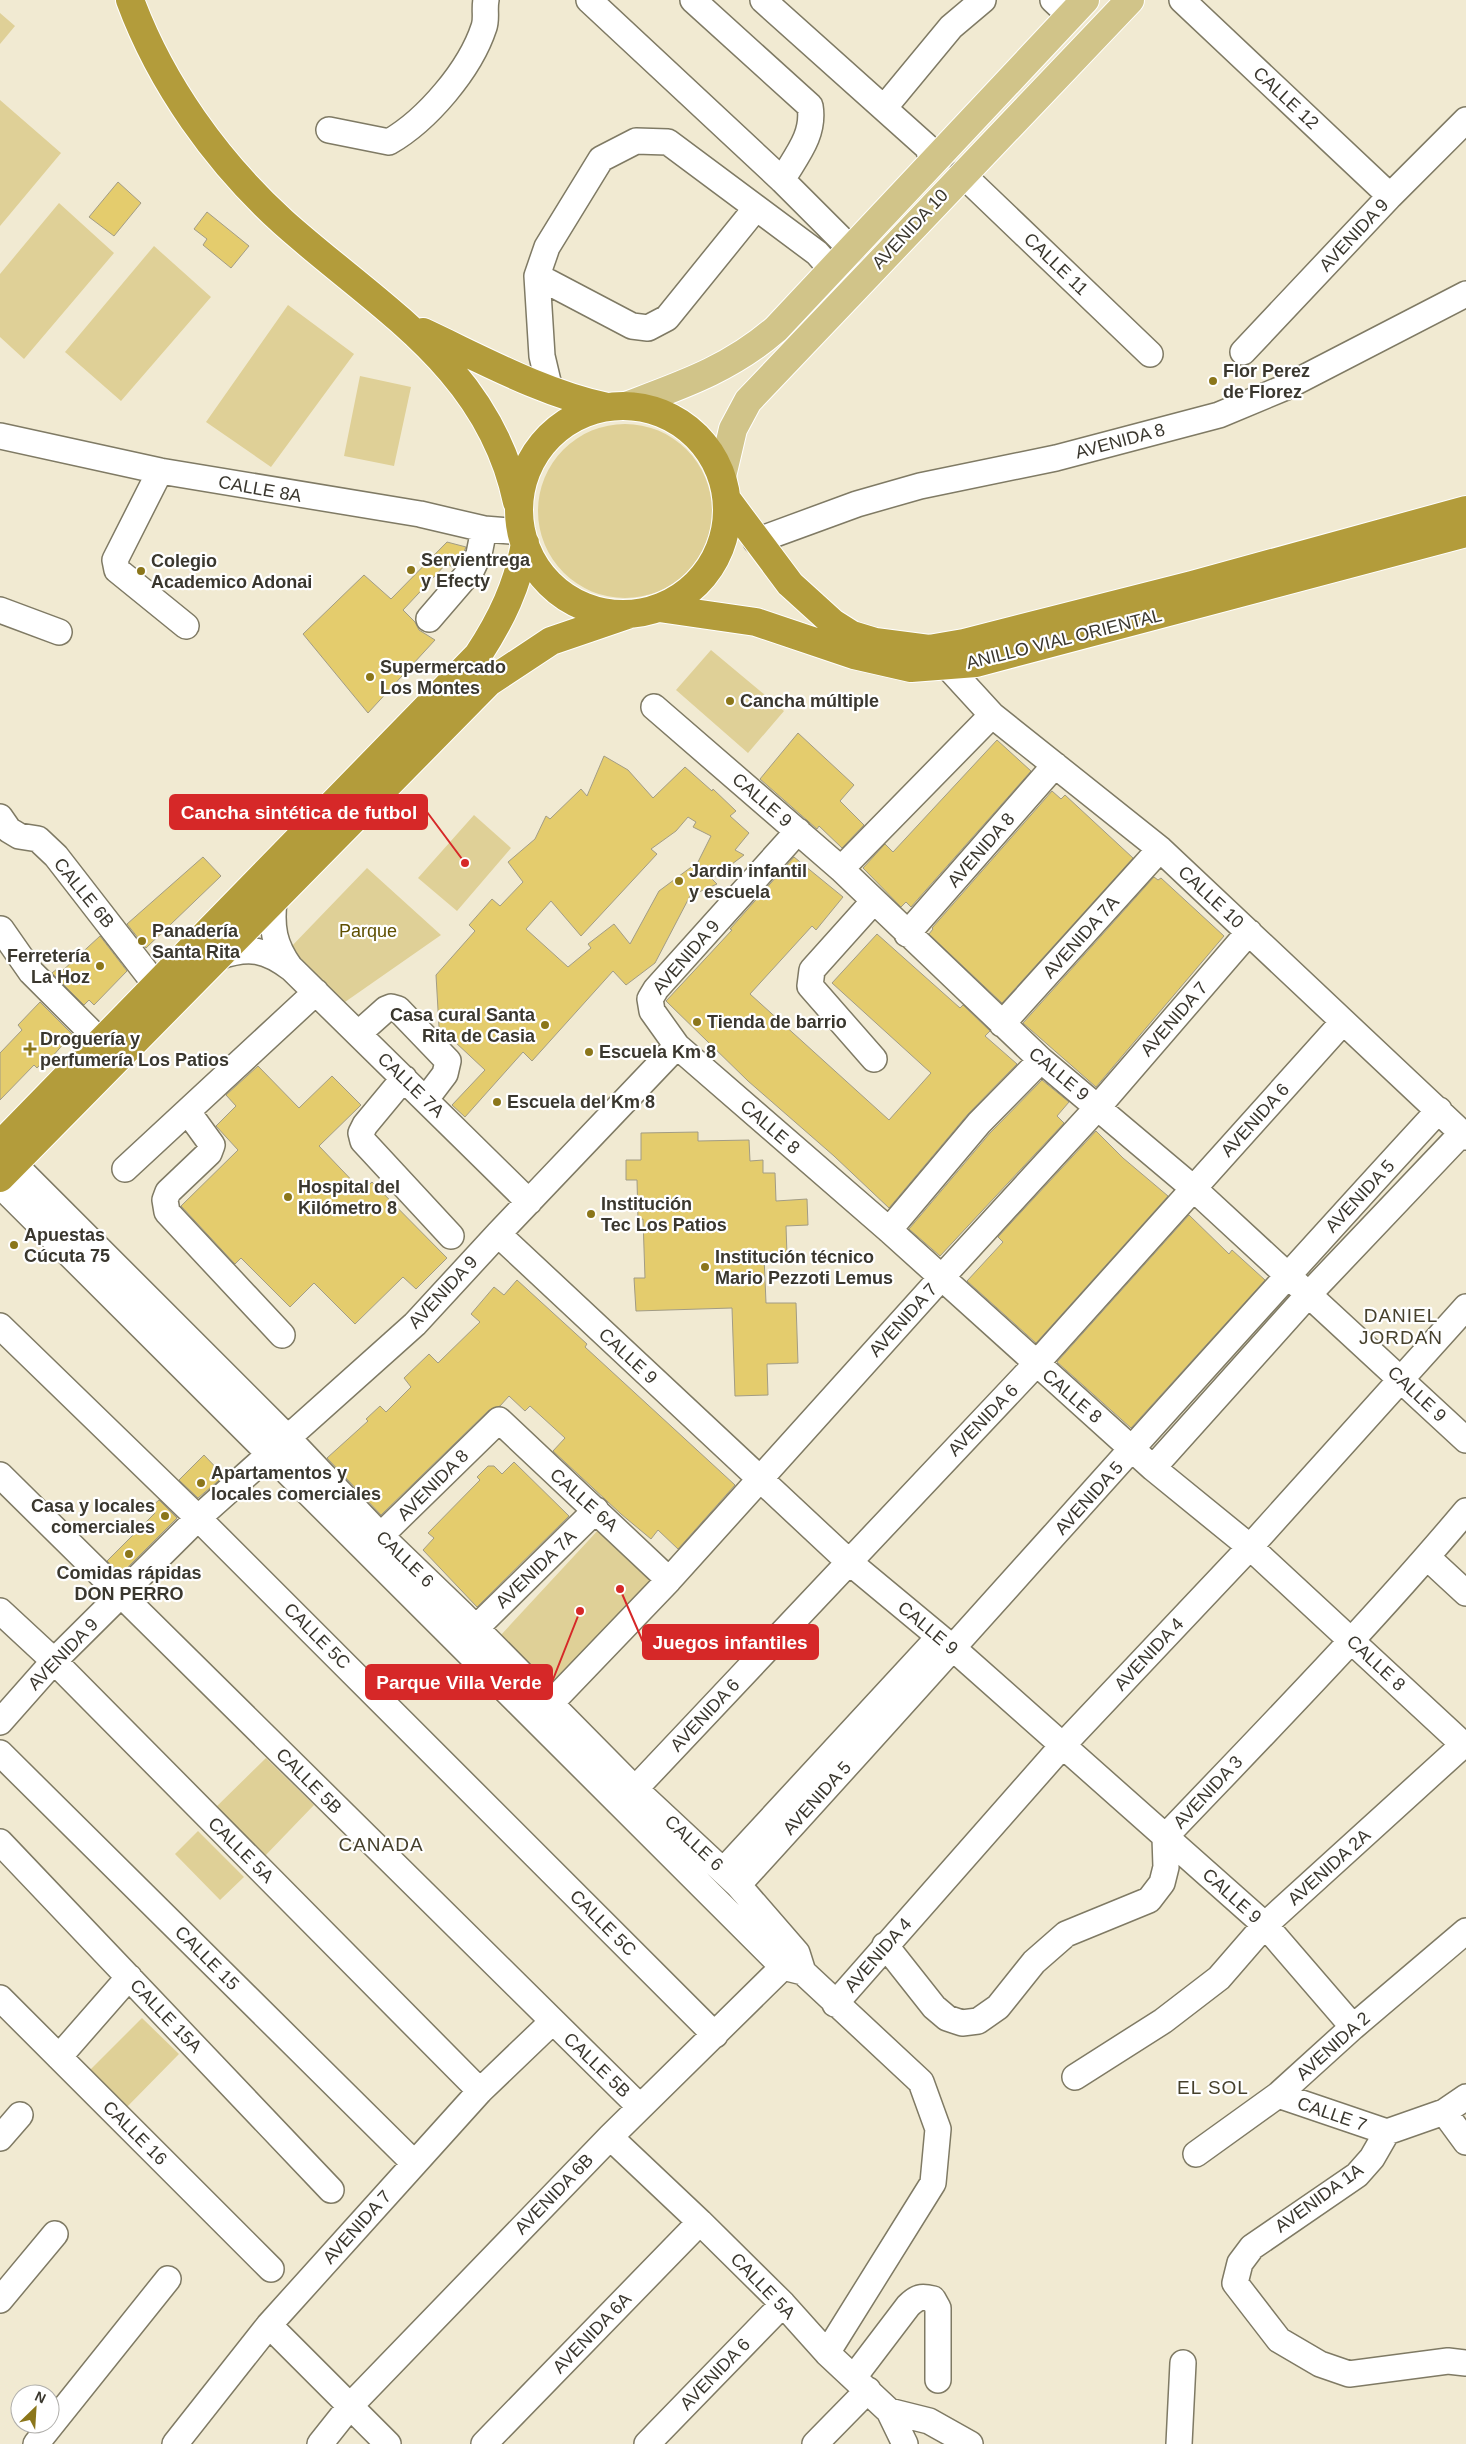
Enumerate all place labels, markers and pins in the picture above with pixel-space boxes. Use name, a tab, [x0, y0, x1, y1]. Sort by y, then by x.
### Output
place label: Flor Perez de Florez	[1223, 361, 1310, 402]
marker: Flor Perez de Florez	[1207, 375, 1219, 387]
place label: Servientrega y Efecty	[421, 550, 531, 591]
place label: Colegio Academico Adonai	[151, 551, 312, 592]
marker: Servientrega y Efecty	[405, 564, 417, 576]
marker: Colegio Academico Adonai	[135, 565, 147, 577]
place label: Supermercado Los Montes	[380, 657, 506, 698]
marker: Supermercado Los Montes	[364, 671, 376, 683]
place label: Cancha múltiple	[740, 691, 879, 711]
marker: Cancha múltiple	[724, 695, 736, 707]
callout: Cancha sintética de futbol	[170, 795, 427, 829]
place label: Jardin infantil y escuela	[689, 861, 807, 902]
marker: Jardin infantil y escuela	[673, 875, 685, 887]
place label: Panadería Santa Rita	[152, 921, 241, 962]
marker: Panadería Santa Rita	[136, 935, 148, 947]
place label: Ferretería La Hoz	[7, 946, 91, 987]
marker: Ferretería La Hoz	[94, 960, 106, 972]
place label: Casa cural Santa Rita de Casia	[390, 1005, 536, 1046]
place label: Tienda de barrio	[707, 1012, 847, 1032]
marker: Tienda de barrio	[691, 1016, 703, 1028]
marker: Casa cural Santa Rita de Casia	[539, 1019, 551, 1031]
place label: Droguería y perfumería Los Patios	[40, 1029, 229, 1070]
place label: Escuela Km 8	[599, 1042, 716, 1062]
marker: Droguería y perfumería Los Patios	[24, 1043, 36, 1055]
marker: Escuela Km 8	[583, 1046, 595, 1058]
place label: Escuela del Km 8	[507, 1092, 655, 1112]
marker: Escuela del Km 8	[491, 1096, 503, 1108]
place label: Hospital del Kilómetro 8	[298, 1177, 400, 1218]
marker: Hospital del Kilómetro 8	[282, 1191, 294, 1203]
place label: Institución Tec Los Patios	[601, 1194, 727, 1235]
marker: Institución Tec Los Patios	[585, 1208, 597, 1220]
place label: Apuestas Cúcuta 75	[24, 1225, 110, 1266]
marker: Apuestas Cúcuta 75	[8, 1239, 20, 1251]
place label: Institución técnico Mario Pezzoti Lemus	[715, 1247, 893, 1288]
marker: Institución técnico Mario Pezzoti Lemus	[699, 1261, 711, 1273]
place label: Apartamentos y locales comerciales	[211, 1463, 381, 1504]
marker: Apartamentos y locales comerciales	[195, 1477, 207, 1489]
place label: Casa y locales comerciales	[31, 1496, 155, 1537]
marker: Casa y locales comerciales	[159, 1510, 171, 1522]
marker: Comidas rápidas DON PERRO	[123, 1548, 135, 1560]
place label: Comidas rápidas DON PERRO	[56, 1563, 202, 1604]
callout: Juegos infantiles	[643, 1625, 818, 1659]
callout: Parque Villa Verde	[366, 1665, 552, 1699]

